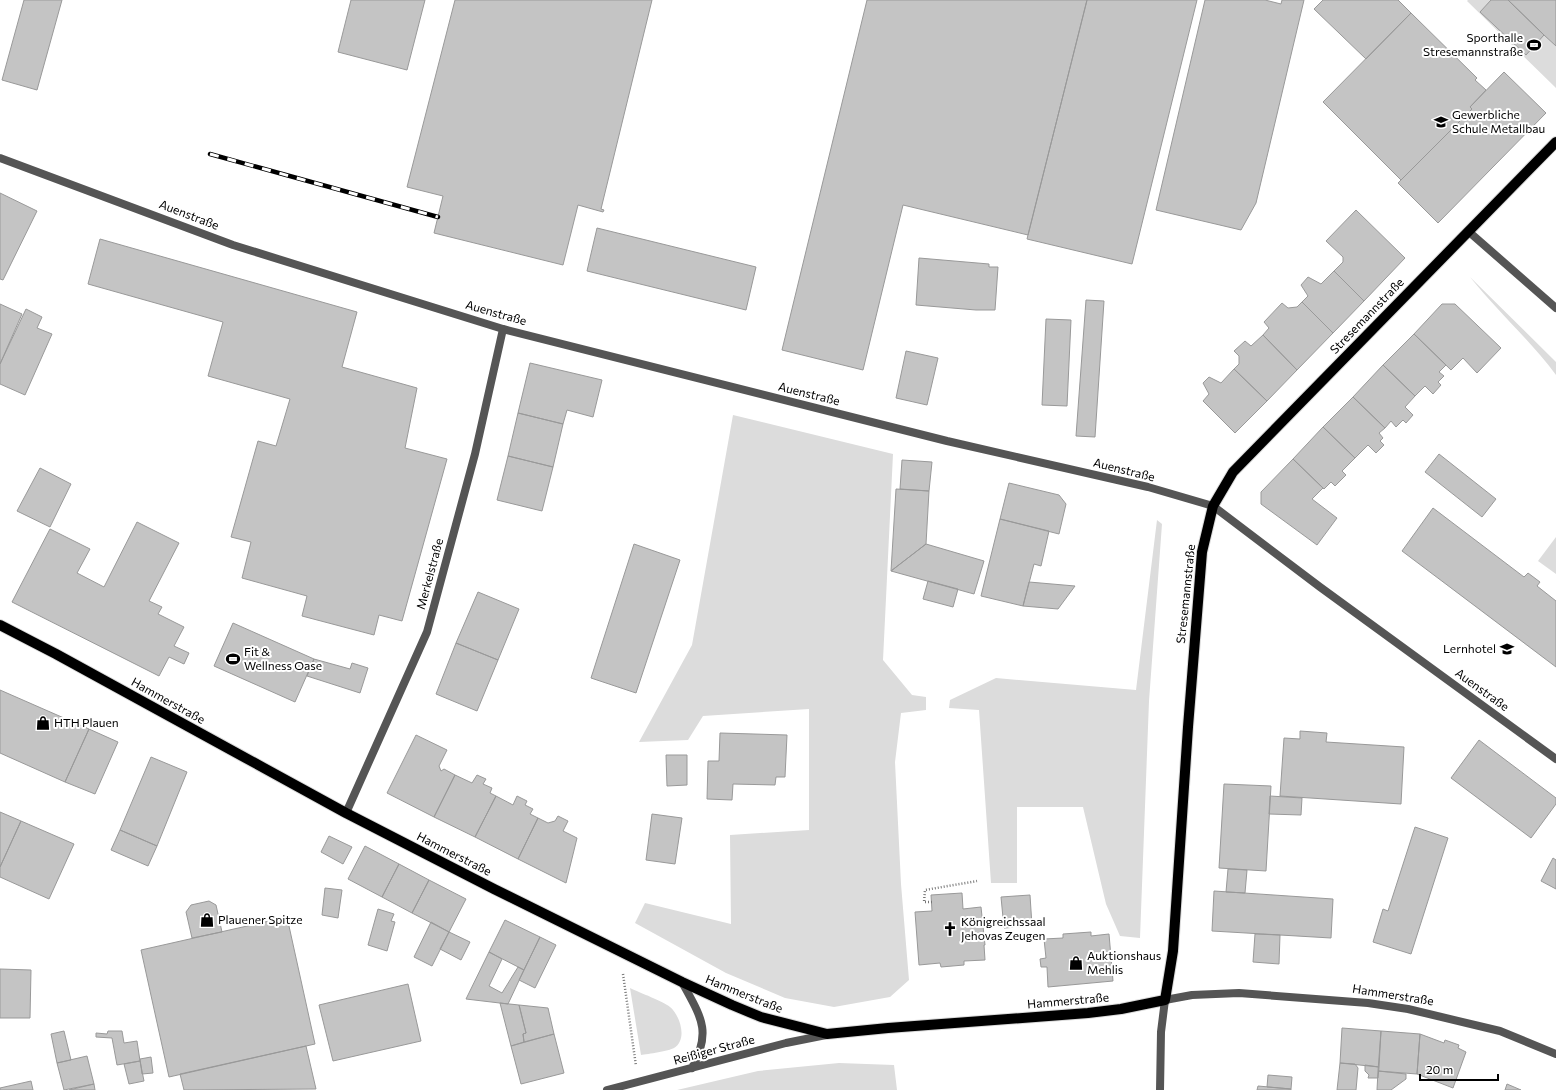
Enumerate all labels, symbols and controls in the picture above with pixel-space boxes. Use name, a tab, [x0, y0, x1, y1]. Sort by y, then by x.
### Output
place label: Sporthalle Stresemannstraße	[1423, 30, 1523, 58]
sports icon: Sporthalle Stresemannstraße	[1526, 37, 1542, 53]
place label: Gewerbliche Schule Metallbau	[1452, 107, 1545, 135]
school or university icon: Gewerbliche Schule Metallbau	[1433, 114, 1449, 130]
street label: Auenstraße	[157, 196, 221, 232]
street label: Stresemannstraße	[1327, 274, 1406, 356]
street label: Auenstraße	[464, 297, 528, 327]
street label: Auenstraße	[777, 379, 841, 407]
street label: Auenstraße	[1092, 455, 1156, 483]
street label: Merkelstraße	[413, 537, 445, 611]
street label: Stresemannstraße	[1173, 543, 1197, 644]
place label: Lernhotel	[1443, 641, 1496, 655]
school or university icon: Lernhotel	[1499, 641, 1515, 657]
place label: Fit & Wellness Oase	[244, 644, 322, 672]
sports icon: Fit & Wellness Oase	[225, 651, 241, 667]
street label: Auenstraße	[1453, 665, 1512, 713]
street label: Hammerstraße	[129, 674, 208, 726]
shop icon: HTH Plauen	[35, 715, 51, 731]
place label: HTH Plauen	[54, 715, 119, 729]
street label: Hammerstraße	[415, 828, 494, 878]
shop icon: Plauener Spitze	[199, 912, 215, 928]
place label: Plauener Spitze	[218, 912, 303, 926]
place label: Königreichssaal Jehovas Zeugen	[961, 914, 1046, 943]
church icon: Königreichssaal Jehovas Zeugen	[942, 921, 958, 937]
place label: Auktionshaus Mehlis	[1087, 948, 1161, 976]
shop icon: Auktionshaus Mehlis	[1068, 955, 1084, 971]
street label: Hammerstraße	[704, 971, 785, 1015]
street label: Hammerstraße	[1352, 981, 1435, 1007]
street label: Hammerstraße	[1026, 989, 1109, 1011]
street label: Reißiger Straße	[672, 1031, 756, 1067]
scale bar	[1420, 1056, 1498, 1082]
text: 20 m	[1426, 1062, 1453, 1076]

